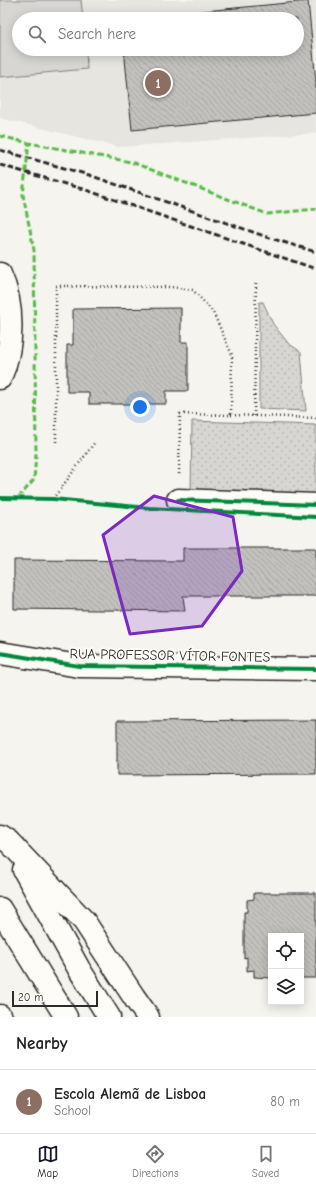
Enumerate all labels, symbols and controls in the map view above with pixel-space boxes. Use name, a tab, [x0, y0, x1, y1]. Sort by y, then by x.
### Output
search box	[12, 12, 304, 56]
icon: search	[26, 23, 48, 45]
text: Search here	[58, 25, 136, 43]
pin: 1	[145, 68, 171, 98]
your location	[130, 397, 150, 417]
street label: RUA PROFESSOR VÍTOR FONTES	[69, 645, 271, 666]
map controls	[268, 933, 304, 1005]
button: locate	[268, 933, 304, 969]
button: layers	[268, 969, 304, 1005]
scale bar	[12, 989, 98, 1008]
text: 20 m	[18, 991, 43, 1004]
text: Nearby	[16, 1034, 67, 1053]
text: Escola Alemã de Lisboa	[54, 1085, 206, 1103]
text: 1	[26, 1094, 32, 1109]
text: 80 m	[270, 1094, 300, 1109]
text: School	[54, 1103, 91, 1118]
tab: Map	[37, 1143, 59, 1180]
tab: Directions	[132, 1143, 179, 1180]
tab: Saved	[252, 1143, 279, 1180]

